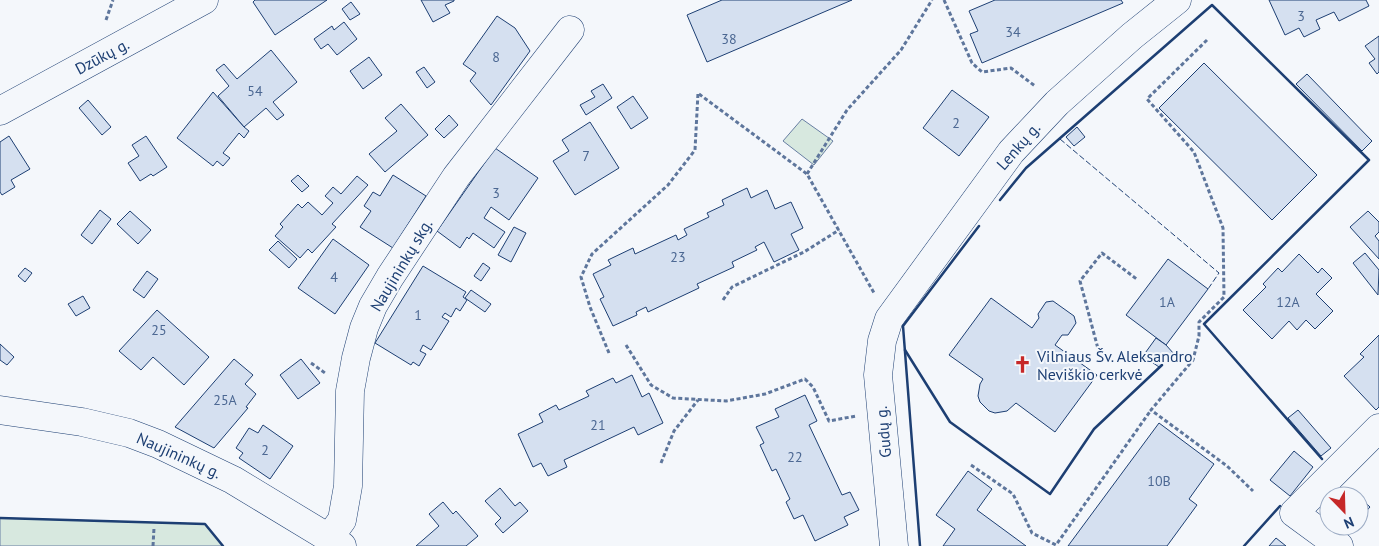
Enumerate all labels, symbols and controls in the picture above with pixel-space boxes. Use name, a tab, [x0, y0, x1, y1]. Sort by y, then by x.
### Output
house number: 3	[1297, 7, 1305, 25]
house number: 34	[1005, 23, 1021, 41]
house number: 38	[721, 30, 737, 48]
street label: Dzūkų g.	[71, 33, 133, 79]
house number: 8	[492, 48, 500, 66]
house number: 54	[247, 82, 263, 100]
house number: 2	[952, 114, 960, 132]
street label: Lenkų g.	[992, 118, 1044, 174]
house number: 7	[582, 147, 590, 165]
house number: 3	[492, 184, 500, 202]
street label: Naujininkų skg.	[366, 215, 436, 315]
house number: 23	[670, 248, 686, 266]
house number: 4	[330, 268, 338, 286]
house number: 1A	[1159, 293, 1176, 311]
house number: 12A	[1276, 293, 1301, 311]
house number: 1	[414, 306, 422, 324]
house number: 25	[151, 321, 167, 339]
place label: Vilniaus Šv. Aleksandro Neviškio cerkvė	[1036, 346, 1193, 384]
church icon: Vilniaus Šv. Aleksandro Neviškio cerkvė	[1013, 355, 1033, 375]
house number: 25A	[213, 391, 238, 409]
street label: Gudų g.	[871, 405, 895, 459]
house number: 21	[590, 416, 606, 434]
street label: Naujininkų g.	[134, 428, 224, 482]
house number: 2	[261, 441, 269, 459]
house number: 22	[787, 448, 803, 466]
house number: 10B	[1147, 472, 1171, 490]
north arrow	[1319, 486, 1369, 536]
text: N	[1341, 513, 1357, 533]

